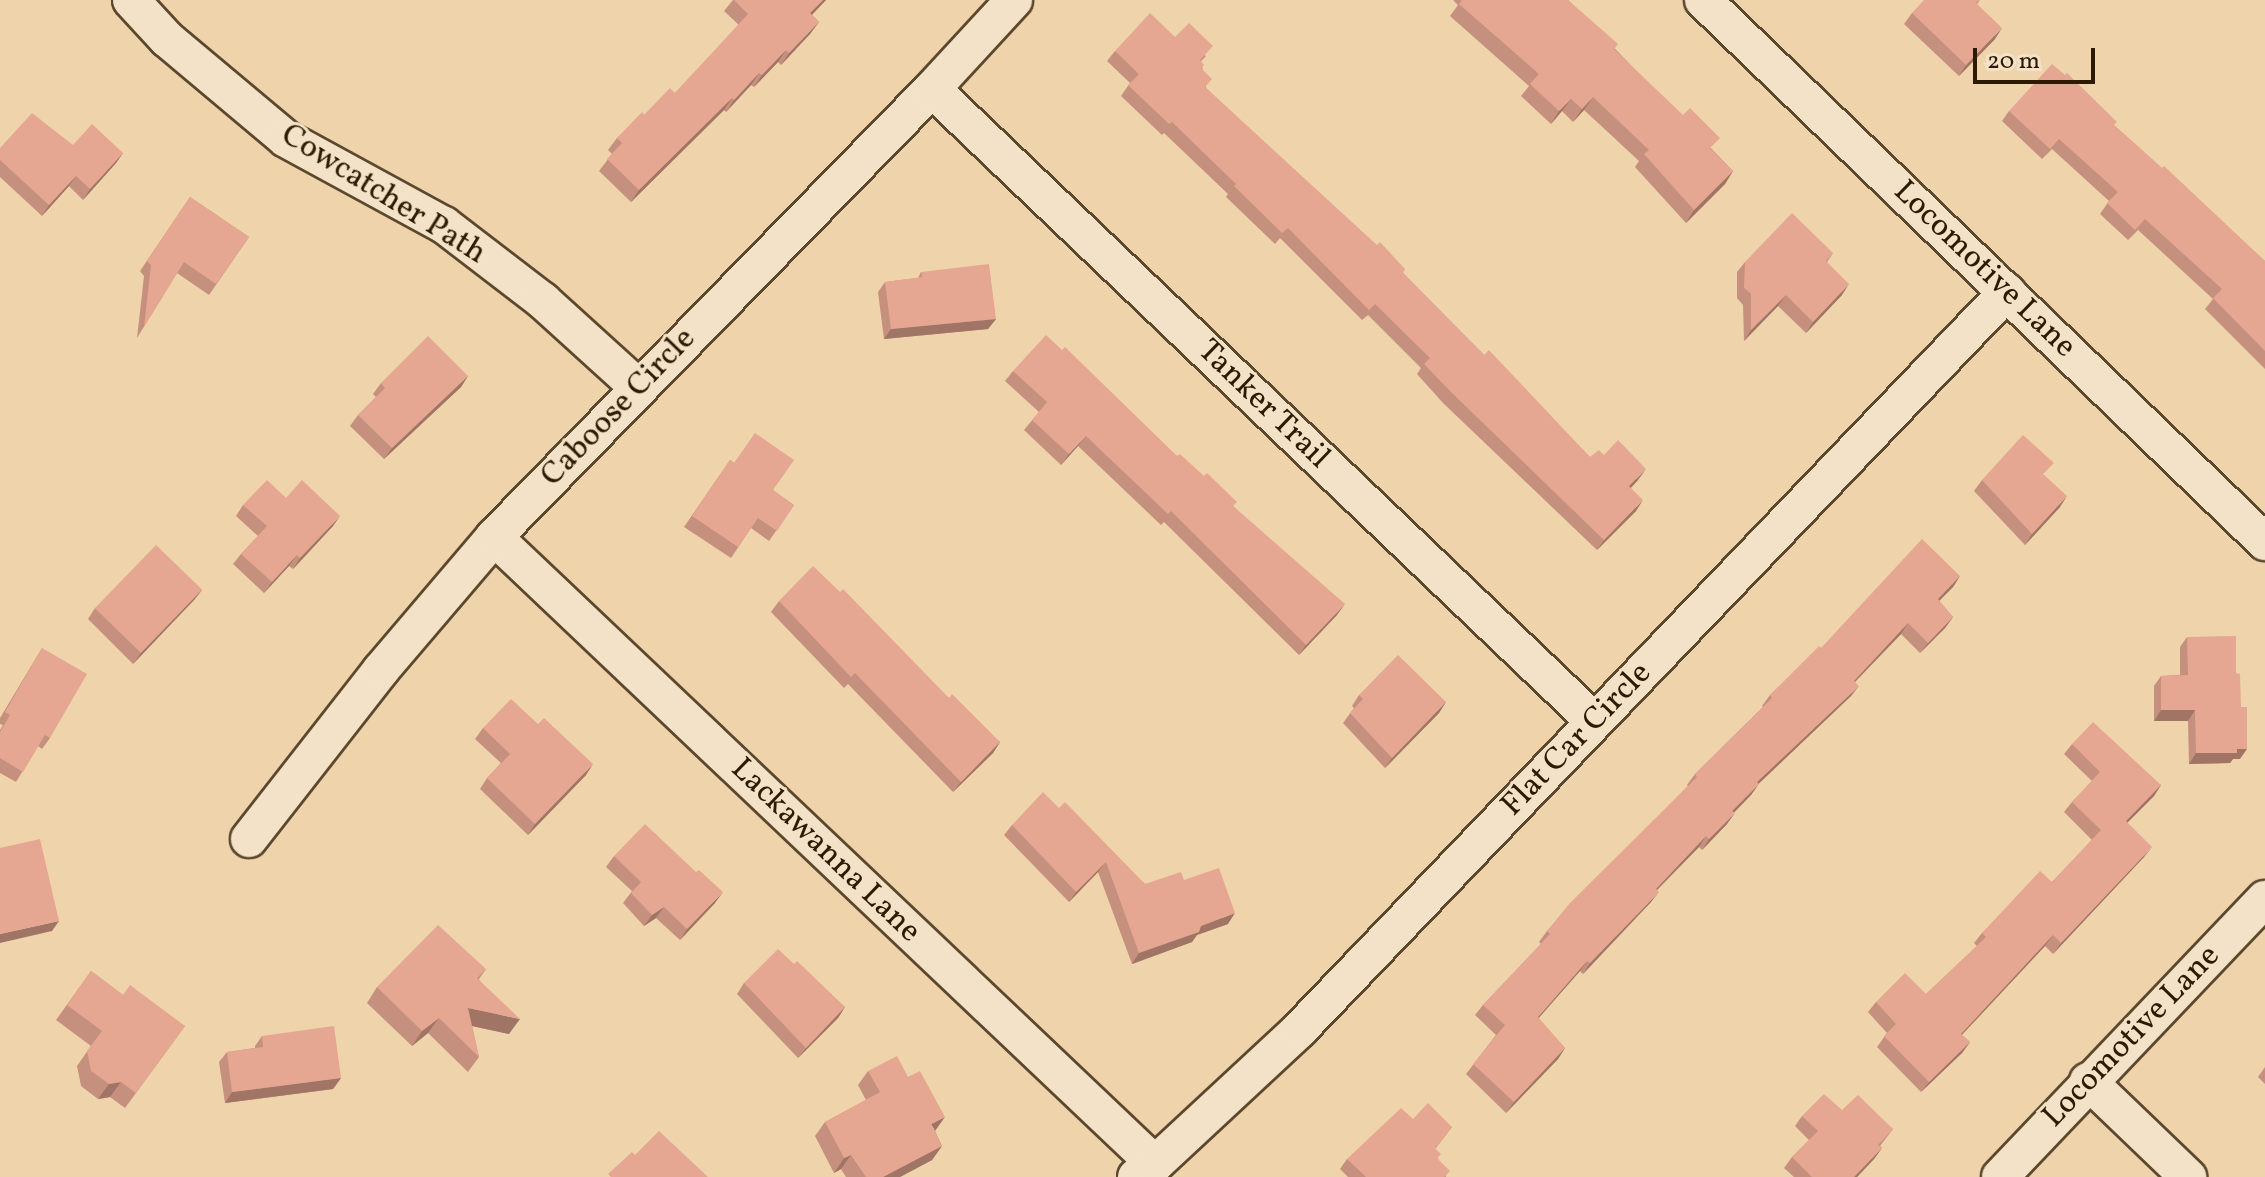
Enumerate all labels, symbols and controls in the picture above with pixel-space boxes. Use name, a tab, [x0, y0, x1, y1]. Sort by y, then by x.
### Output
scale bar	[1977, 32, 2099, 82]
text: 20 m	[1987, 45, 2040, 79]
street label: Cowcatcher Path	[273, 117, 493, 273]
street label: Locomotive Lane	[1885, 173, 2083, 367]
street label: Caboose Circle	[534, 321, 704, 495]
street label: Tanker Trail	[1189, 332, 1337, 478]
street label: Flat Car Circle	[1494, 655, 1660, 825]
street label: Lackawanna Lane	[722, 751, 928, 951]
street label: Locomotive Lane	[2035, 938, 2229, 1136]

